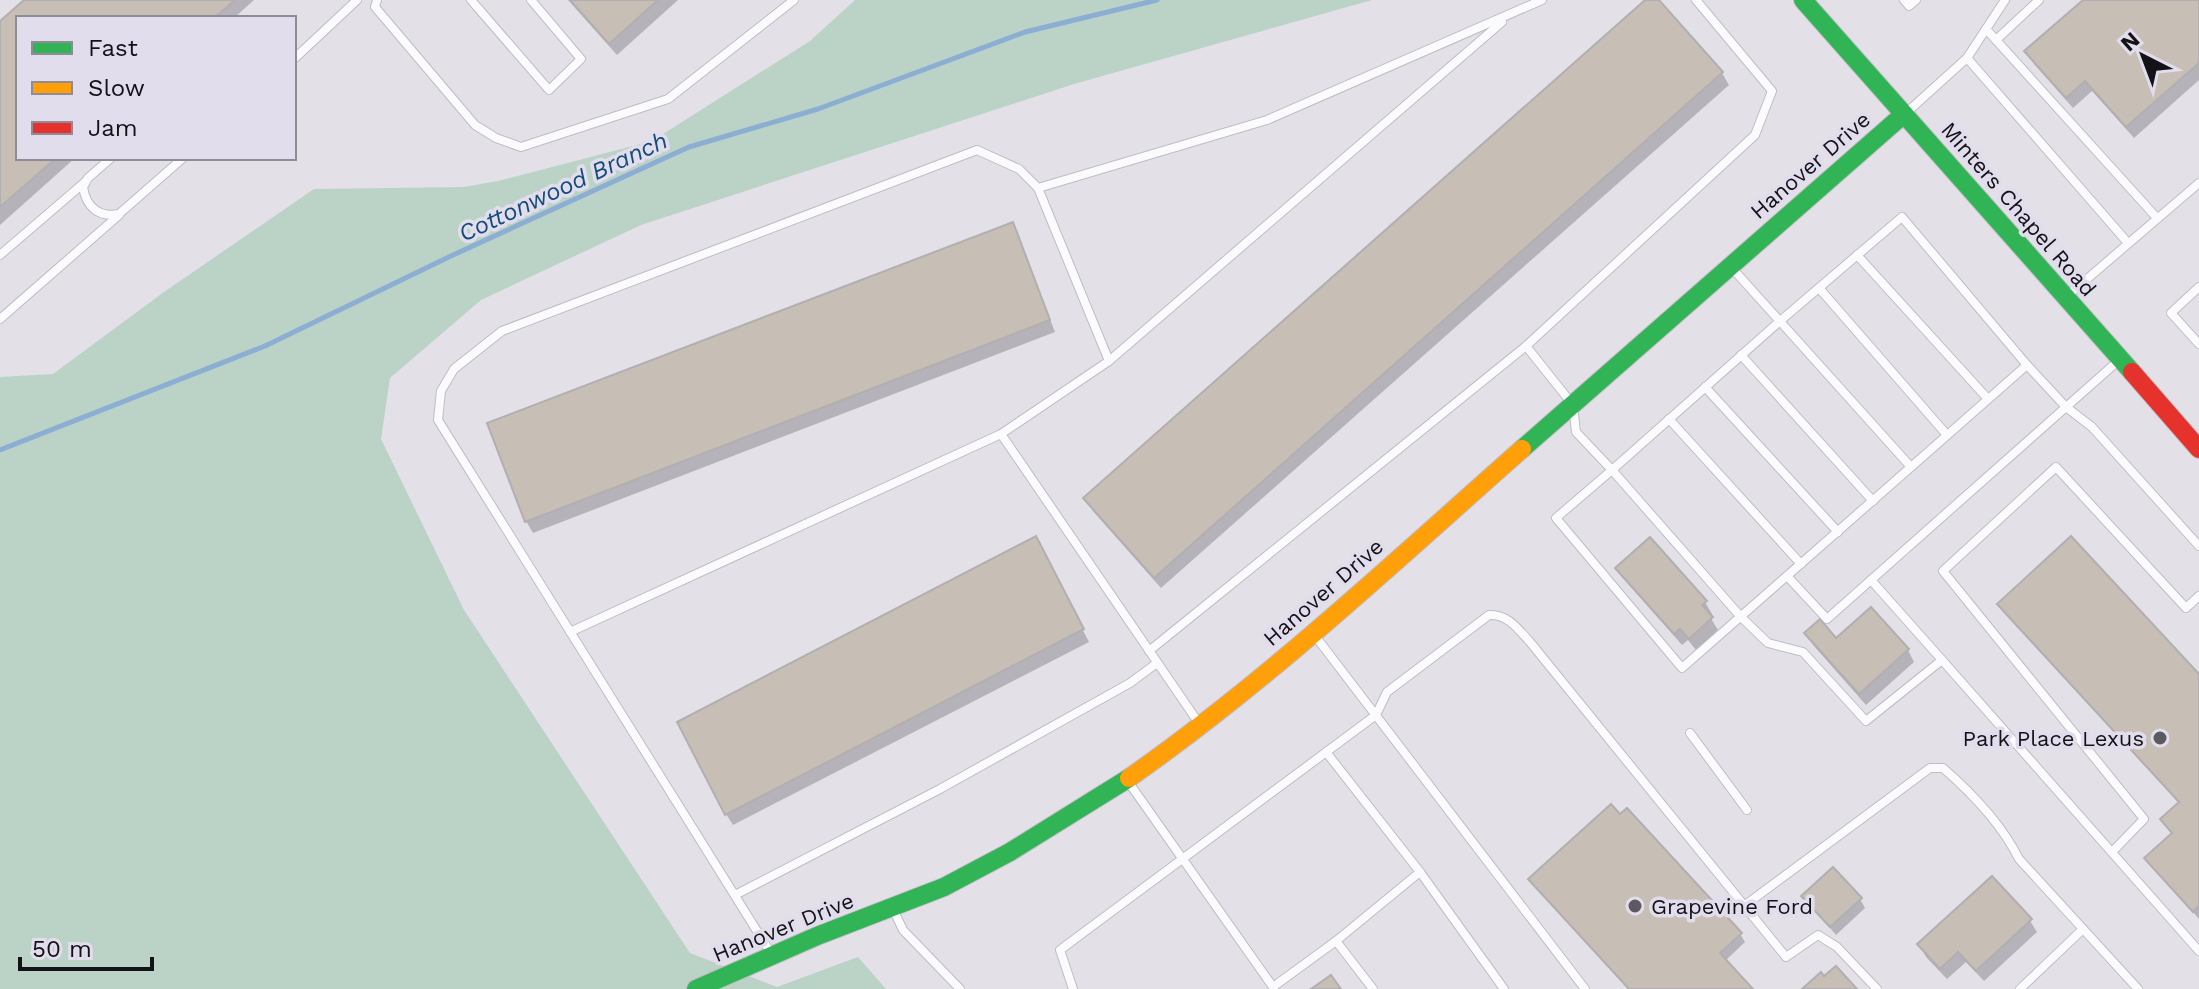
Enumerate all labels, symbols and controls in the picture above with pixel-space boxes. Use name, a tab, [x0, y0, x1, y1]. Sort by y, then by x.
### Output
legend	[16, 16, 296, 160]
north arrow	[2103, 16, 2183, 96]
text: N	[2116, 27, 2144, 56]
text: Fast	[88, 34, 138, 62]
text: Slow	[88, 74, 145, 102]
street label: Hanover Drive	[1745, 107, 1875, 224]
text: Jam	[88, 114, 138, 142]
street label: Minters Chapel Road	[1936, 117, 2101, 301]
water label: Cottonwood Branch	[454, 126, 672, 248]
street label: Hanover Drive	[1258, 534, 1388, 651]
place label: Park Place Lexus	[1963, 726, 2144, 751]
marker: Park Place Lexus	[2151, 729, 2169, 747]
street label: Hanover Drive	[709, 888, 857, 967]
place label: Grapevine Ford	[1651, 894, 1813, 919]
marker: Grapevine Ford	[1626, 897, 1644, 915]
scale bar	[20, 921, 152, 971]
text: 50 m	[32, 935, 92, 963]

